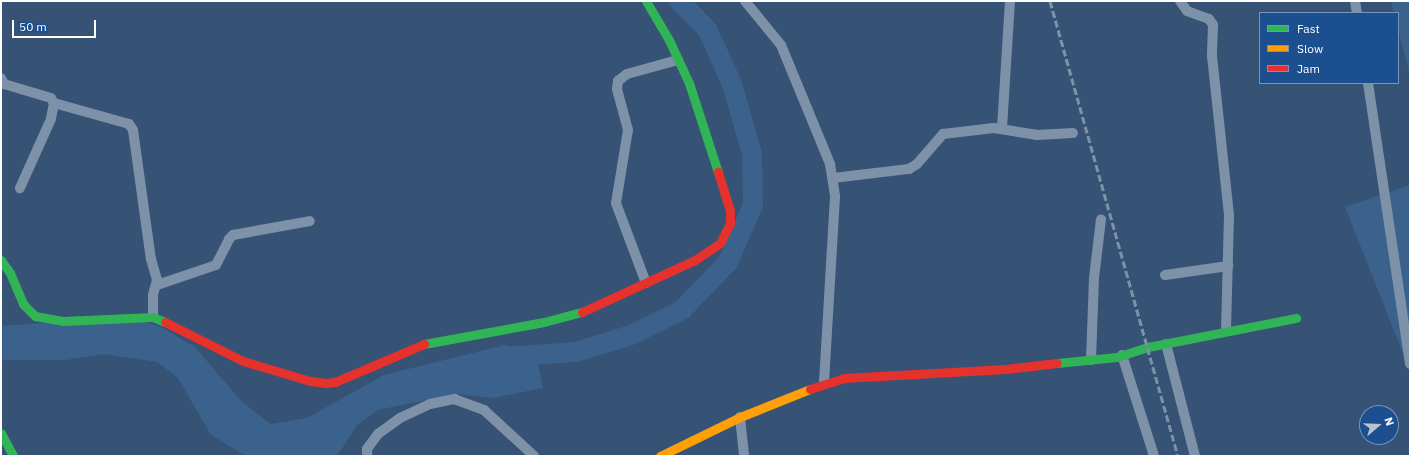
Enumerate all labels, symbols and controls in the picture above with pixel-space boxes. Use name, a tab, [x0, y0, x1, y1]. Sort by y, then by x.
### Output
scale bar	[14, 12, 98, 38]
legend	[1259, 12, 1399, 84]
text: 50 m	[19, 19, 47, 34]
text: Fast	[1297, 21, 1320, 36]
text: Slow	[1297, 41, 1323, 56]
text: Jam	[1297, 61, 1320, 76]
north arrow	[1359, 405, 1399, 445]
text: N	[1381, 415, 1397, 427]

